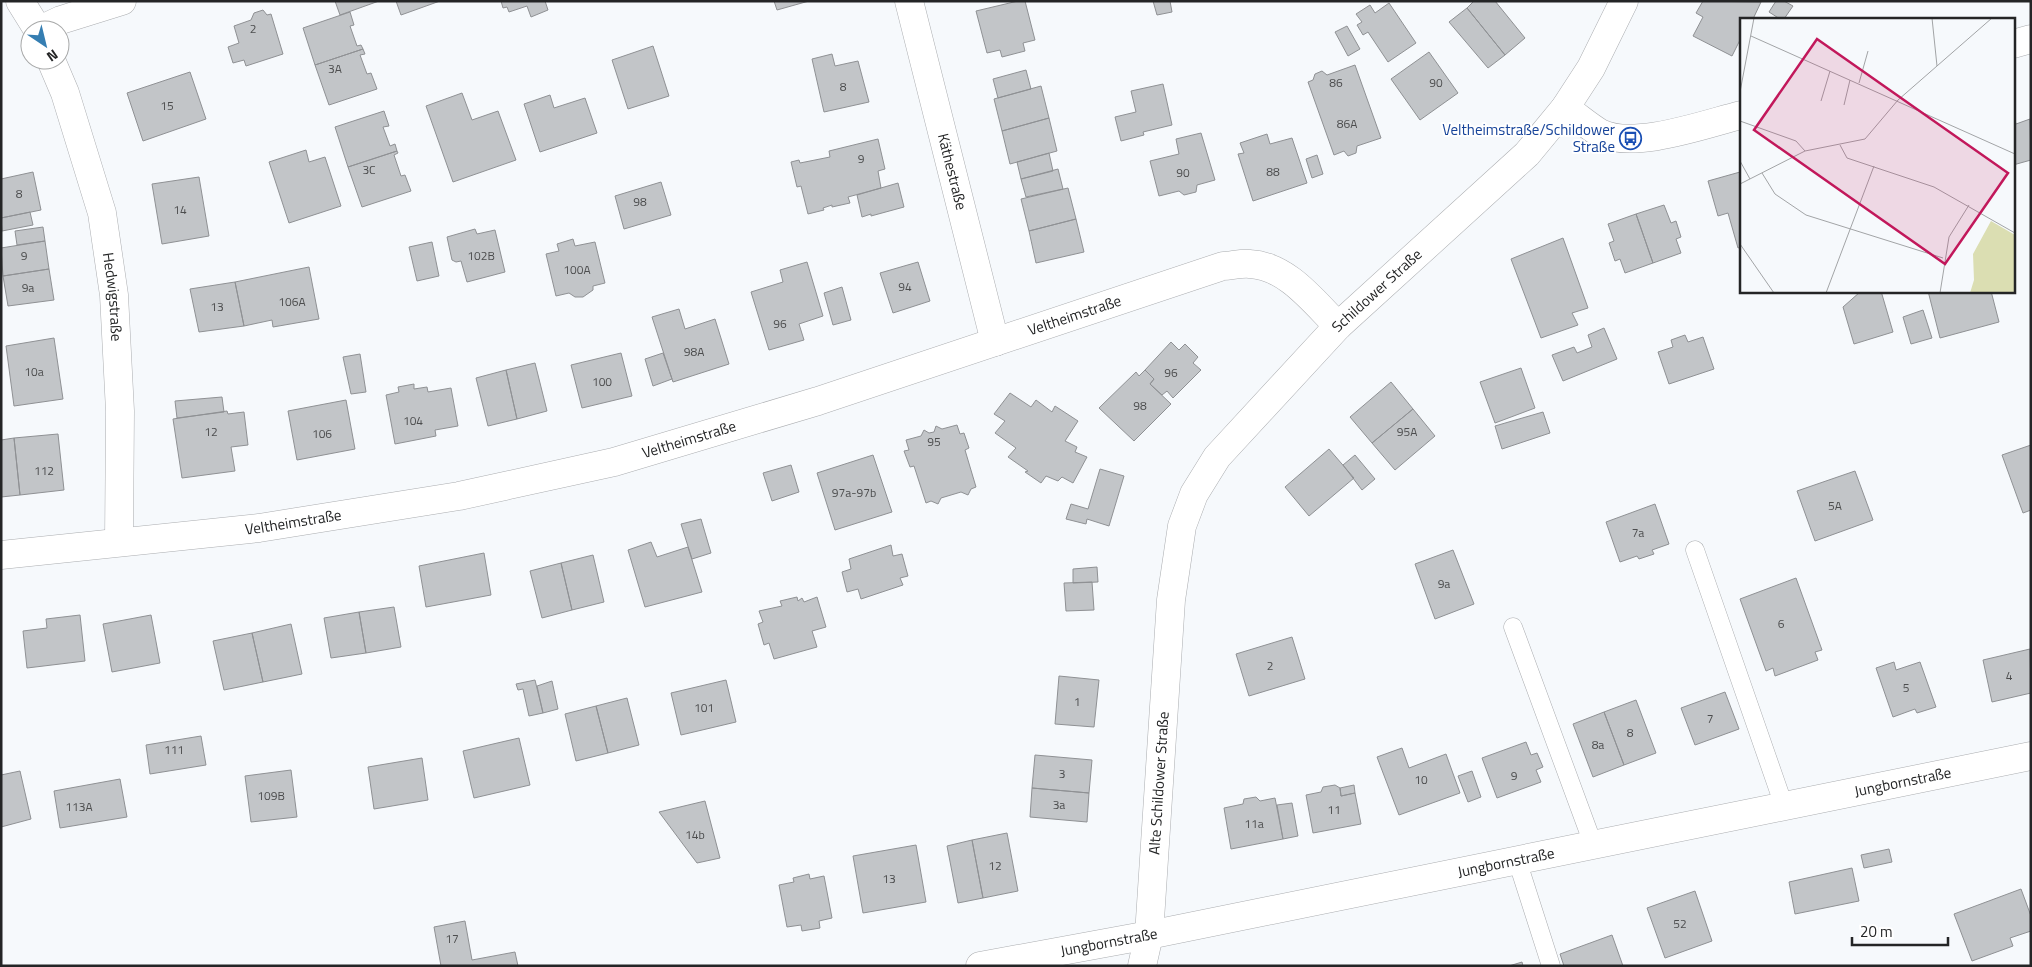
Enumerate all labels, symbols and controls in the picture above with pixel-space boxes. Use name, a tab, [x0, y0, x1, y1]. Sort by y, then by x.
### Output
inset map	[1740, 18, 2014, 292]
house number: 2	[250, 19, 256, 38]
north arrow	[20, 20, 70, 70]
text: N	[43, 45, 63, 67]
house number: 3A	[328, 59, 342, 78]
house number: 86	[1329, 73, 1343, 92]
house number: 90	[1429, 73, 1443, 92]
house number: 8	[840, 77, 847, 96]
house number: 15	[160, 96, 174, 115]
house number: 86A	[1337, 114, 1357, 133]
place label: Veltheimstraße/Schildower Straße	[1442, 118, 1615, 158]
bus stop icon: Veltheimstraße/Schildower Straße	[1619, 127, 1643, 151]
street label: Käthestraße	[932, 131, 973, 212]
house number: 9	[858, 149, 865, 168]
house number: 3C	[362, 160, 376, 179]
house number: 88	[1266, 162, 1280, 181]
house number: 90	[1176, 163, 1190, 182]
house number: 8	[16, 184, 23, 203]
house number: 98	[633, 192, 647, 211]
house number: 14	[173, 200, 187, 219]
street label: Schildower Straße	[1326, 243, 1427, 337]
house number: 9	[21, 246, 28, 265]
house number: 102B	[467, 246, 495, 265]
street label: Hedwigstraße	[97, 251, 128, 342]
house number: 100A	[563, 260, 591, 279]
house number: 94	[898, 277, 912, 296]
house number: 9a	[22, 278, 34, 297]
street label: Veltheimstraße	[1025, 289, 1124, 341]
house number: 106A	[278, 292, 306, 311]
house number: 13	[210, 297, 224, 316]
house number: 96	[773, 314, 787, 333]
house number: 98A	[684, 342, 704, 361]
house number: 10a	[24, 362, 44, 381]
house number: 96	[1164, 363, 1178, 382]
house number: 100	[592, 372, 612, 391]
house number: 98	[1133, 396, 1147, 415]
house number: 104	[403, 411, 423, 430]
street label: Veltheimstraße	[639, 414, 739, 464]
house number: 12	[204, 422, 218, 441]
house number: 95A	[1397, 422, 1417, 441]
house number: 106	[312, 424, 332, 443]
house number: 95	[927, 432, 941, 451]
house number: 112	[34, 461, 54, 480]
house number: 97a-97b	[832, 483, 876, 502]
house number: 5A	[1828, 496, 1842, 515]
street label: Veltheimstraße	[244, 503, 343, 540]
house number: 7a	[1632, 523, 1644, 542]
house number: 9a	[1438, 574, 1450, 593]
house number: 6	[1778, 614, 1785, 633]
house number: 2	[1267, 656, 1273, 675]
house number: 4	[2006, 666, 2013, 685]
house number: 5	[1903, 678, 1910, 697]
house number: 1	[1074, 692, 1080, 711]
house number: 101	[694, 698, 714, 717]
house number: 7	[1707, 709, 1713, 728]
street label: Alte Schildower Straße	[1142, 711, 1175, 855]
house number: 8	[1627, 723, 1634, 742]
house number: 8a	[1592, 735, 1604, 754]
house number: 111	[164, 740, 184, 759]
street label: Jungbornstraße	[1852, 760, 1953, 803]
house number: 3	[1059, 764, 1065, 783]
house number: 9	[1511, 766, 1518, 785]
house number: 10	[1414, 770, 1428, 789]
house number: 109B	[257, 786, 285, 805]
house number: 3a	[1053, 795, 1065, 814]
house number: 113A	[65, 797, 93, 816]
house number: 11	[1327, 800, 1341, 819]
house number: 11a	[1244, 814, 1264, 833]
house number: 14b	[685, 825, 705, 844]
street label: Jungbornstraße	[1455, 841, 1556, 883]
house number: 12	[988, 856, 1002, 875]
house number: 13	[882, 869, 896, 888]
house number: 52	[1673, 914, 1687, 933]
scale bar	[1852, 914, 1948, 946]
text: 20 m	[1860, 920, 1893, 943]
street label: Jungbornstraße	[1058, 922, 1159, 962]
house number: 17	[445, 929, 459, 948]

